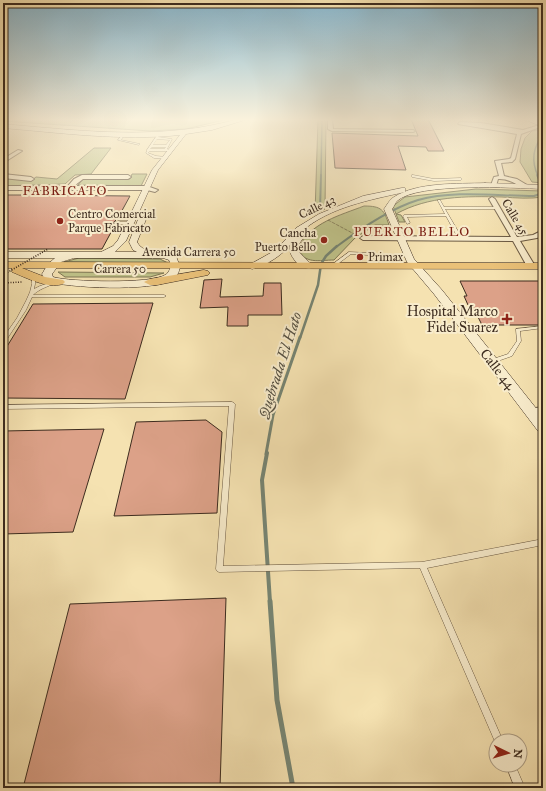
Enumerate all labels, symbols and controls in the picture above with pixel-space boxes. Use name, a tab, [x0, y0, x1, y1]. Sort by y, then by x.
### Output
district label: FABRICATO	[23, 183, 107, 199]
street label: Calle 43	[297, 192, 338, 222]
street label: Calle 45	[499, 196, 531, 238]
place label: Centro Comercial Parque Fabricato	[68, 207, 156, 236]
marker: Centro Comercial Parque Fabricato	[55, 216, 65, 226]
district label: PUERTO BELLO	[354, 224, 470, 240]
place label: Cancha Puerto Bello	[255, 226, 317, 254]
marker: Cancha Puerto Bello	[319, 235, 329, 245]
street label: Avenida Carrera 50	[141, 245, 236, 259]
place label: Primax	[368, 250, 404, 264]
marker: Primax	[355, 252, 365, 262]
street label: Carrera 50	[94, 262, 146, 276]
place label: Hospital Marco Fidel Suarez	[407, 303, 499, 336]
water label: Quebrada El Hato	[254, 310, 306, 421]
marker: Hospital Marco Fidel Suarez	[501, 313, 513, 325]
street label: Calle 44	[476, 345, 520, 394]
north arrow	[488, 733, 528, 773]
text: N	[511, 749, 524, 760]

